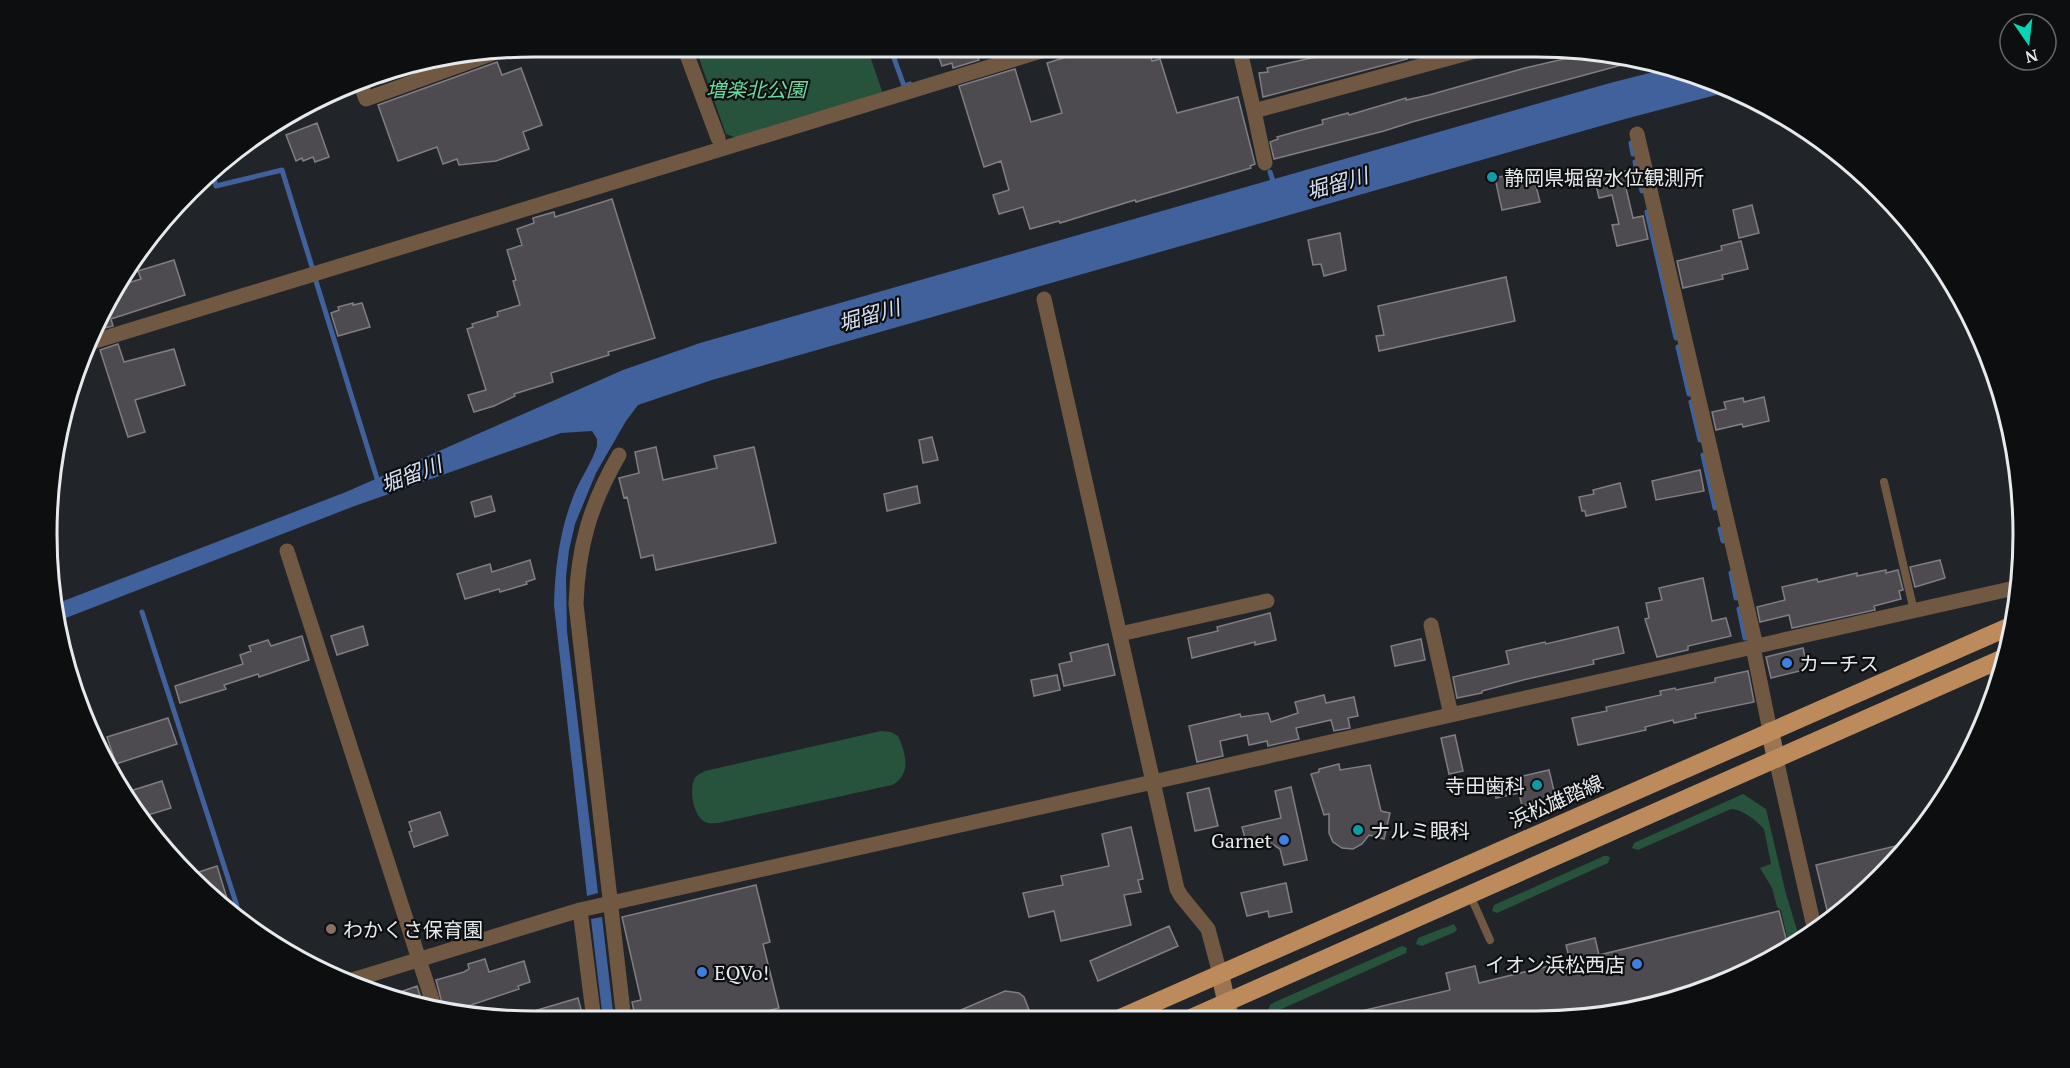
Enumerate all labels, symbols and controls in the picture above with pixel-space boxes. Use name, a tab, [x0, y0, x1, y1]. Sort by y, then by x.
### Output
north arrow	[1998, 12, 2058, 72]
text: N	[2023, 44, 2040, 69]
park label: 増楽北公園	[706, 76, 809, 103]
water label: 堀留川	[1303, 160, 1373, 205]
place label: 静岡県堀留水位観測所	[1504, 164, 1704, 191]
marker: 静岡県堀留水位観測所	[1485, 170, 1499, 184]
water label: 堀留川	[835, 292, 905, 337]
water label: 堀留川	[377, 449, 447, 498]
place label: カーチス	[1799, 650, 1879, 677]
marker: カーチス	[1780, 656, 1794, 670]
street label: 浜松雄踏線	[1505, 768, 1607, 834]
place label: 寺田歯科	[1445, 772, 1525, 799]
marker: 寺田歯科	[1530, 778, 1544, 792]
place label: ナルミ眼科	[1370, 817, 1470, 844]
marker: ナルミ眼科	[1351, 823, 1365, 837]
place label: Garnet	[1211, 827, 1273, 854]
marker: Garnet	[1277, 833, 1291, 847]
place label: わかくさ保育園	[343, 916, 483, 943]
marker: わかくさ保育園	[324, 922, 338, 936]
place label: イオン浜松西店	[1485, 951, 1625, 978]
marker: イオン浜松西店	[1630, 957, 1644, 971]
place label: EQVo!	[714, 959, 769, 986]
marker: EQVo!	[695, 965, 709, 979]

